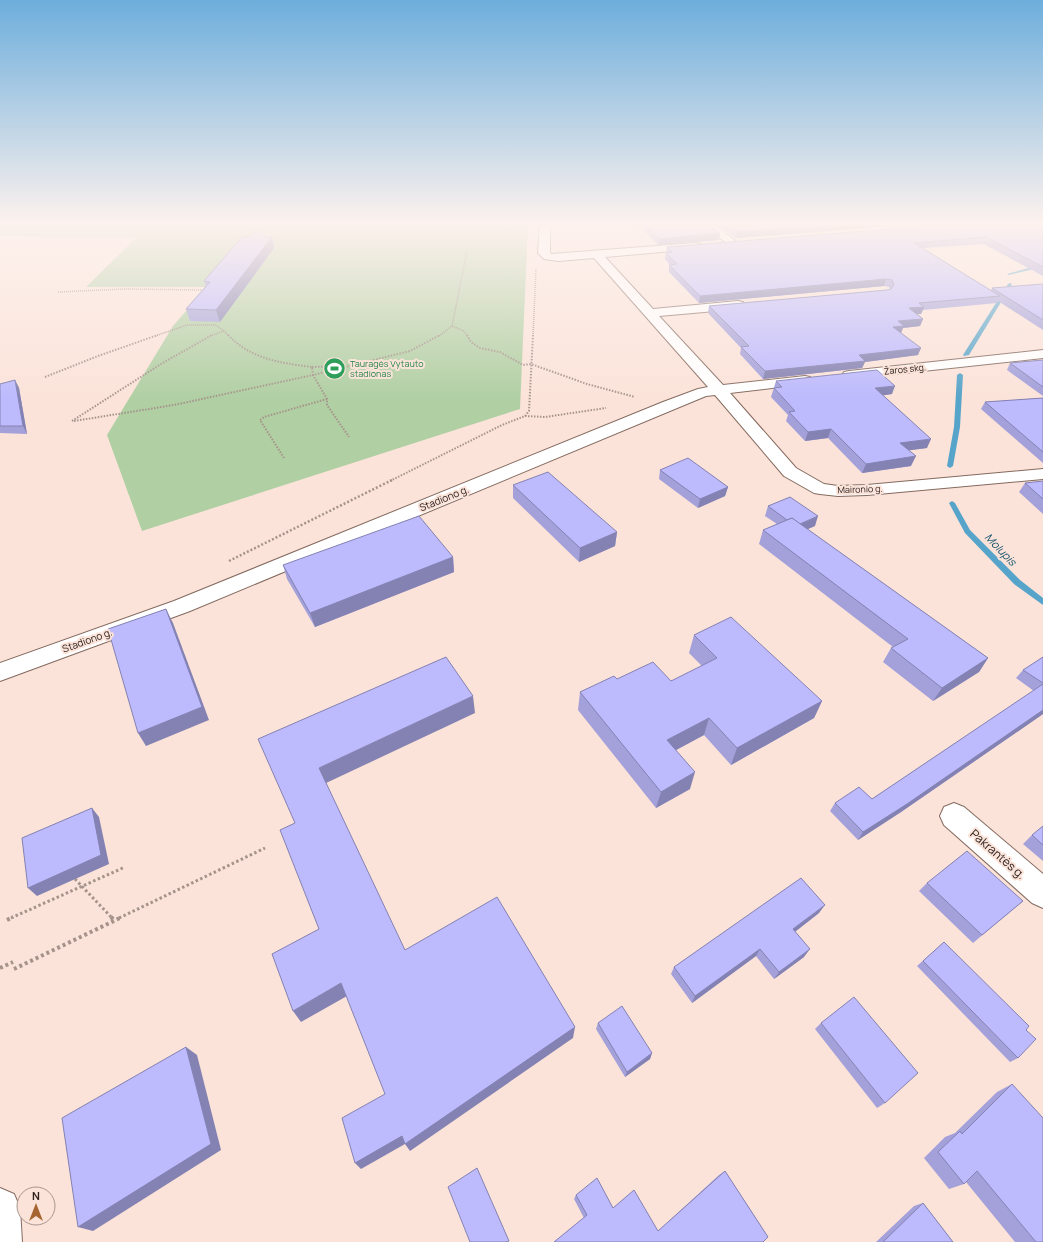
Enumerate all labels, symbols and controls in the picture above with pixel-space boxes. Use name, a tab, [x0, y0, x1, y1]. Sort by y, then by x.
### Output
sports icon: Tauragės Vytauto stadionas	[322, 355, 348, 381]
place label: Tauragės Vytauto stadionas	[350, 357, 424, 380]
street label: Žaros skg.	[883, 360, 927, 378]
street label: Stadiono g.	[417, 482, 471, 514]
street label: Maironio g.	[837, 482, 883, 496]
water label: Molupis	[982, 530, 1021, 569]
street label: Stadiono g.	[60, 624, 114, 656]
street label: Pakrantės g.	[967, 825, 1029, 883]
north arrow	[16, 1186, 56, 1226]
text: N	[32, 1188, 40, 1203]

